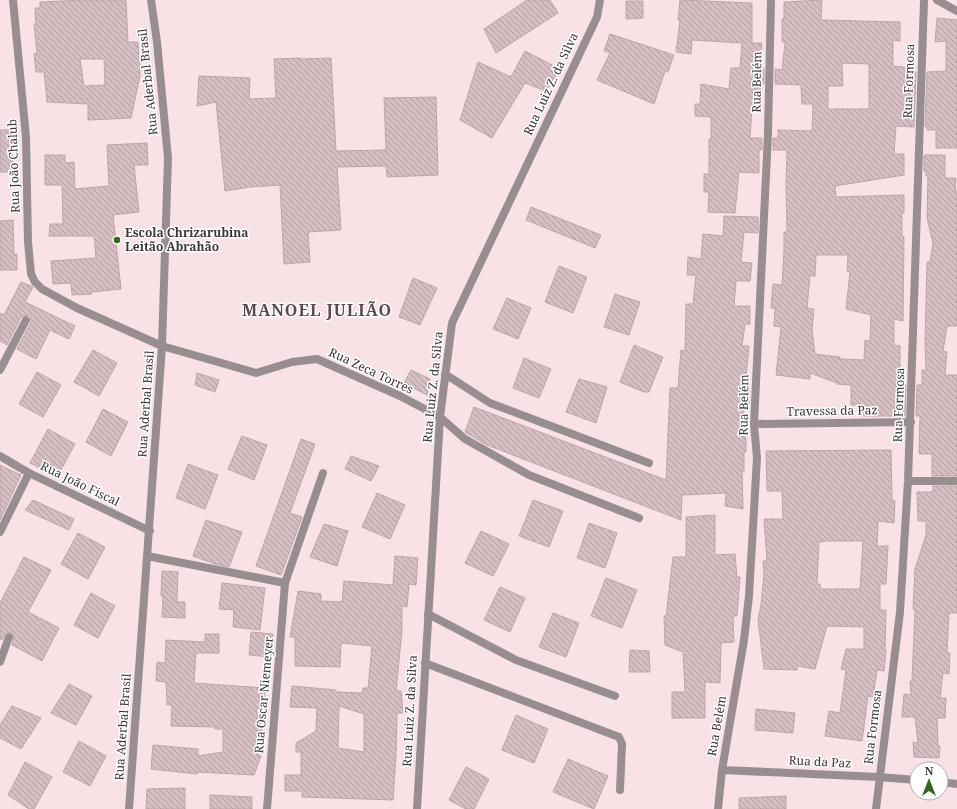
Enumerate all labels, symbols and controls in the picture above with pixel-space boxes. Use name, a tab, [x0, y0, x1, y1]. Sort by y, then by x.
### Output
street label: Rua Aderbal Brasil	[133, 28, 162, 136]
street label: Rua Luiz Z. da Silva	[519, 29, 582, 138]
street label: Rua Formosa	[899, 43, 918, 119]
street label: Rua Belém	[747, 51, 766, 113]
street label: Rua João Chalub	[3, 119, 24, 213]
place label: Escola Chrizarubina Leitão Abrahão	[125, 224, 248, 255]
marker: Escola Chrizarubina Leitão Abrahão	[112, 235, 122, 245]
district label: MANOEL JULIÃO	[242, 299, 392, 321]
street label: Rua Luiz Z. da Silva	[418, 330, 447, 443]
street label: Rua Zeca Torres	[326, 344, 416, 398]
street label: Rua Aderbal Brasil	[133, 350, 158, 458]
street label: Rua Formosa	[889, 367, 908, 443]
street label: Rua Belém	[734, 374, 753, 436]
street label: Travessa da Paz	[786, 401, 878, 420]
street label: Rua João Fiscal	[38, 457, 123, 510]
street label: Rua Oscar Niemeyer	[250, 636, 277, 754]
street label: Rua Luiz Z. da Silva	[398, 654, 421, 767]
street label: Rua Aderbal Brasil	[110, 673, 135, 781]
street label: Rua Formosa	[859, 688, 886, 765]
street label: Rua Belém	[703, 694, 730, 757]
street label: Rua da Paz	[788, 751, 852, 772]
north arrow	[909, 761, 949, 801]
text: N	[925, 763, 934, 778]

